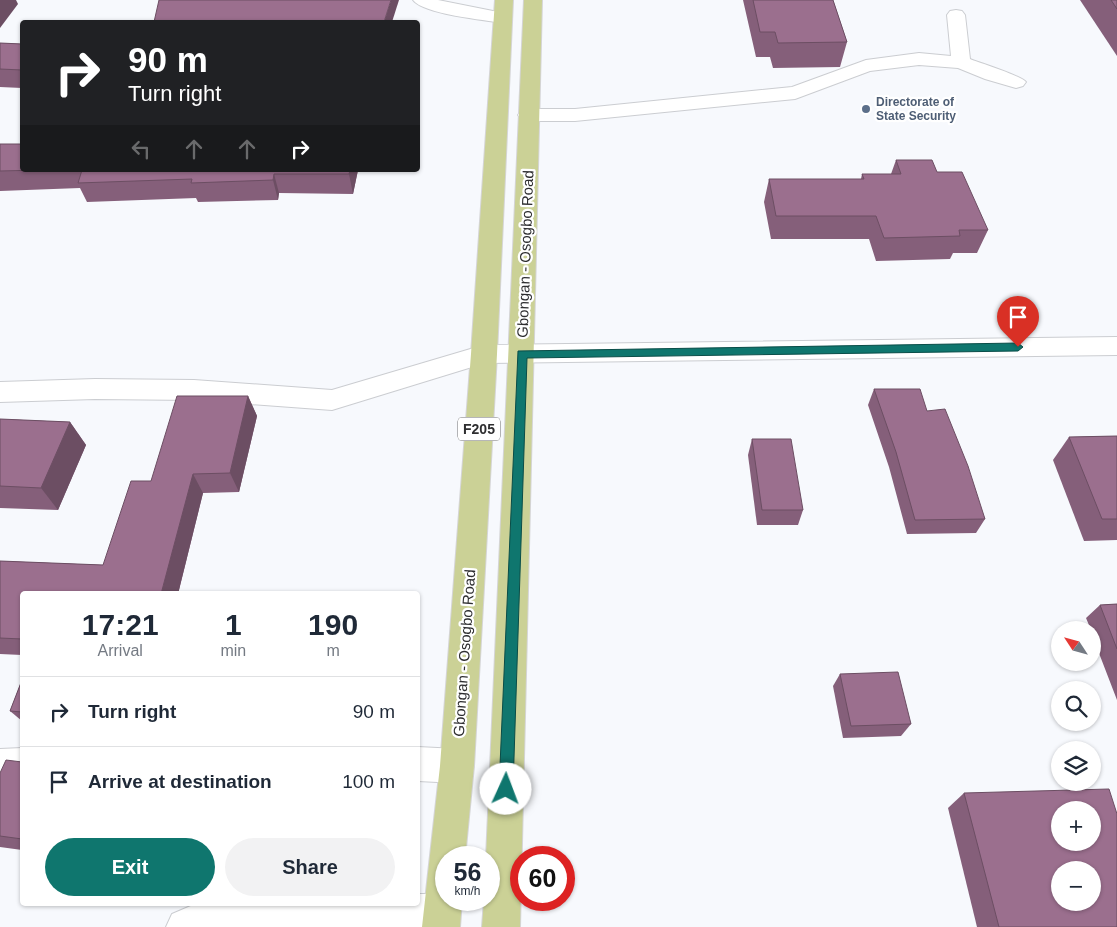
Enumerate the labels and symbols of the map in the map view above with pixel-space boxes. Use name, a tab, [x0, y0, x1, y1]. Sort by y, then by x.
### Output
place label: Directorate of State Security	[876, 95, 956, 123]
marker: Directorate of State Security	[860, 103, 872, 115]
street label: Gbongan - Osogbo Road	[514, 170, 536, 338]
pin	[997, 296, 1039, 347]
road number: F205	[458, 418, 500, 440]
street label: Gbongan - Osogbo Road	[450, 569, 478, 737]
north arrow	[1051, 621, 1101, 671]
position arrow	[479, 762, 531, 814]
speed limit sign: 60	[510, 846, 575, 911]

